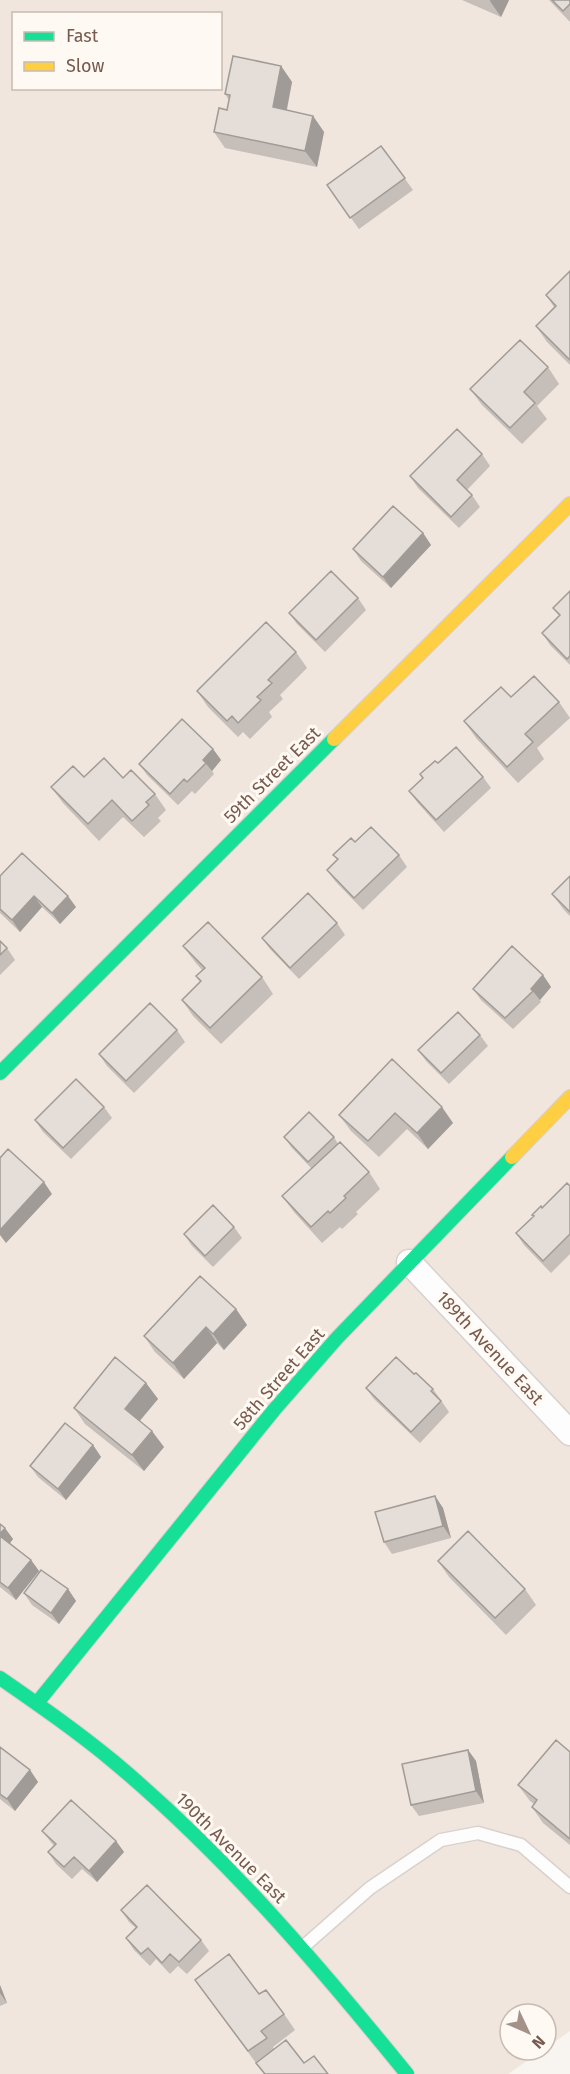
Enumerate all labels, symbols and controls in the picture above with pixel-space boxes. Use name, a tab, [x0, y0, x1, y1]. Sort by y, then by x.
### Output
legend	[12, 12, 222, 90]
text: Fast	[66, 25, 99, 47]
text: Slow	[66, 55, 105, 77]
street label: 59th Street East	[219, 722, 325, 828]
street label: 189th Avenue East	[432, 1287, 549, 1410]
street label: 58th Street East	[229, 1323, 330, 1435]
street label: 190th Avenue East	[171, 1788, 291, 1908]
north arrow	[498, 2002, 558, 2062]
text: N	[528, 2032, 549, 2052]

